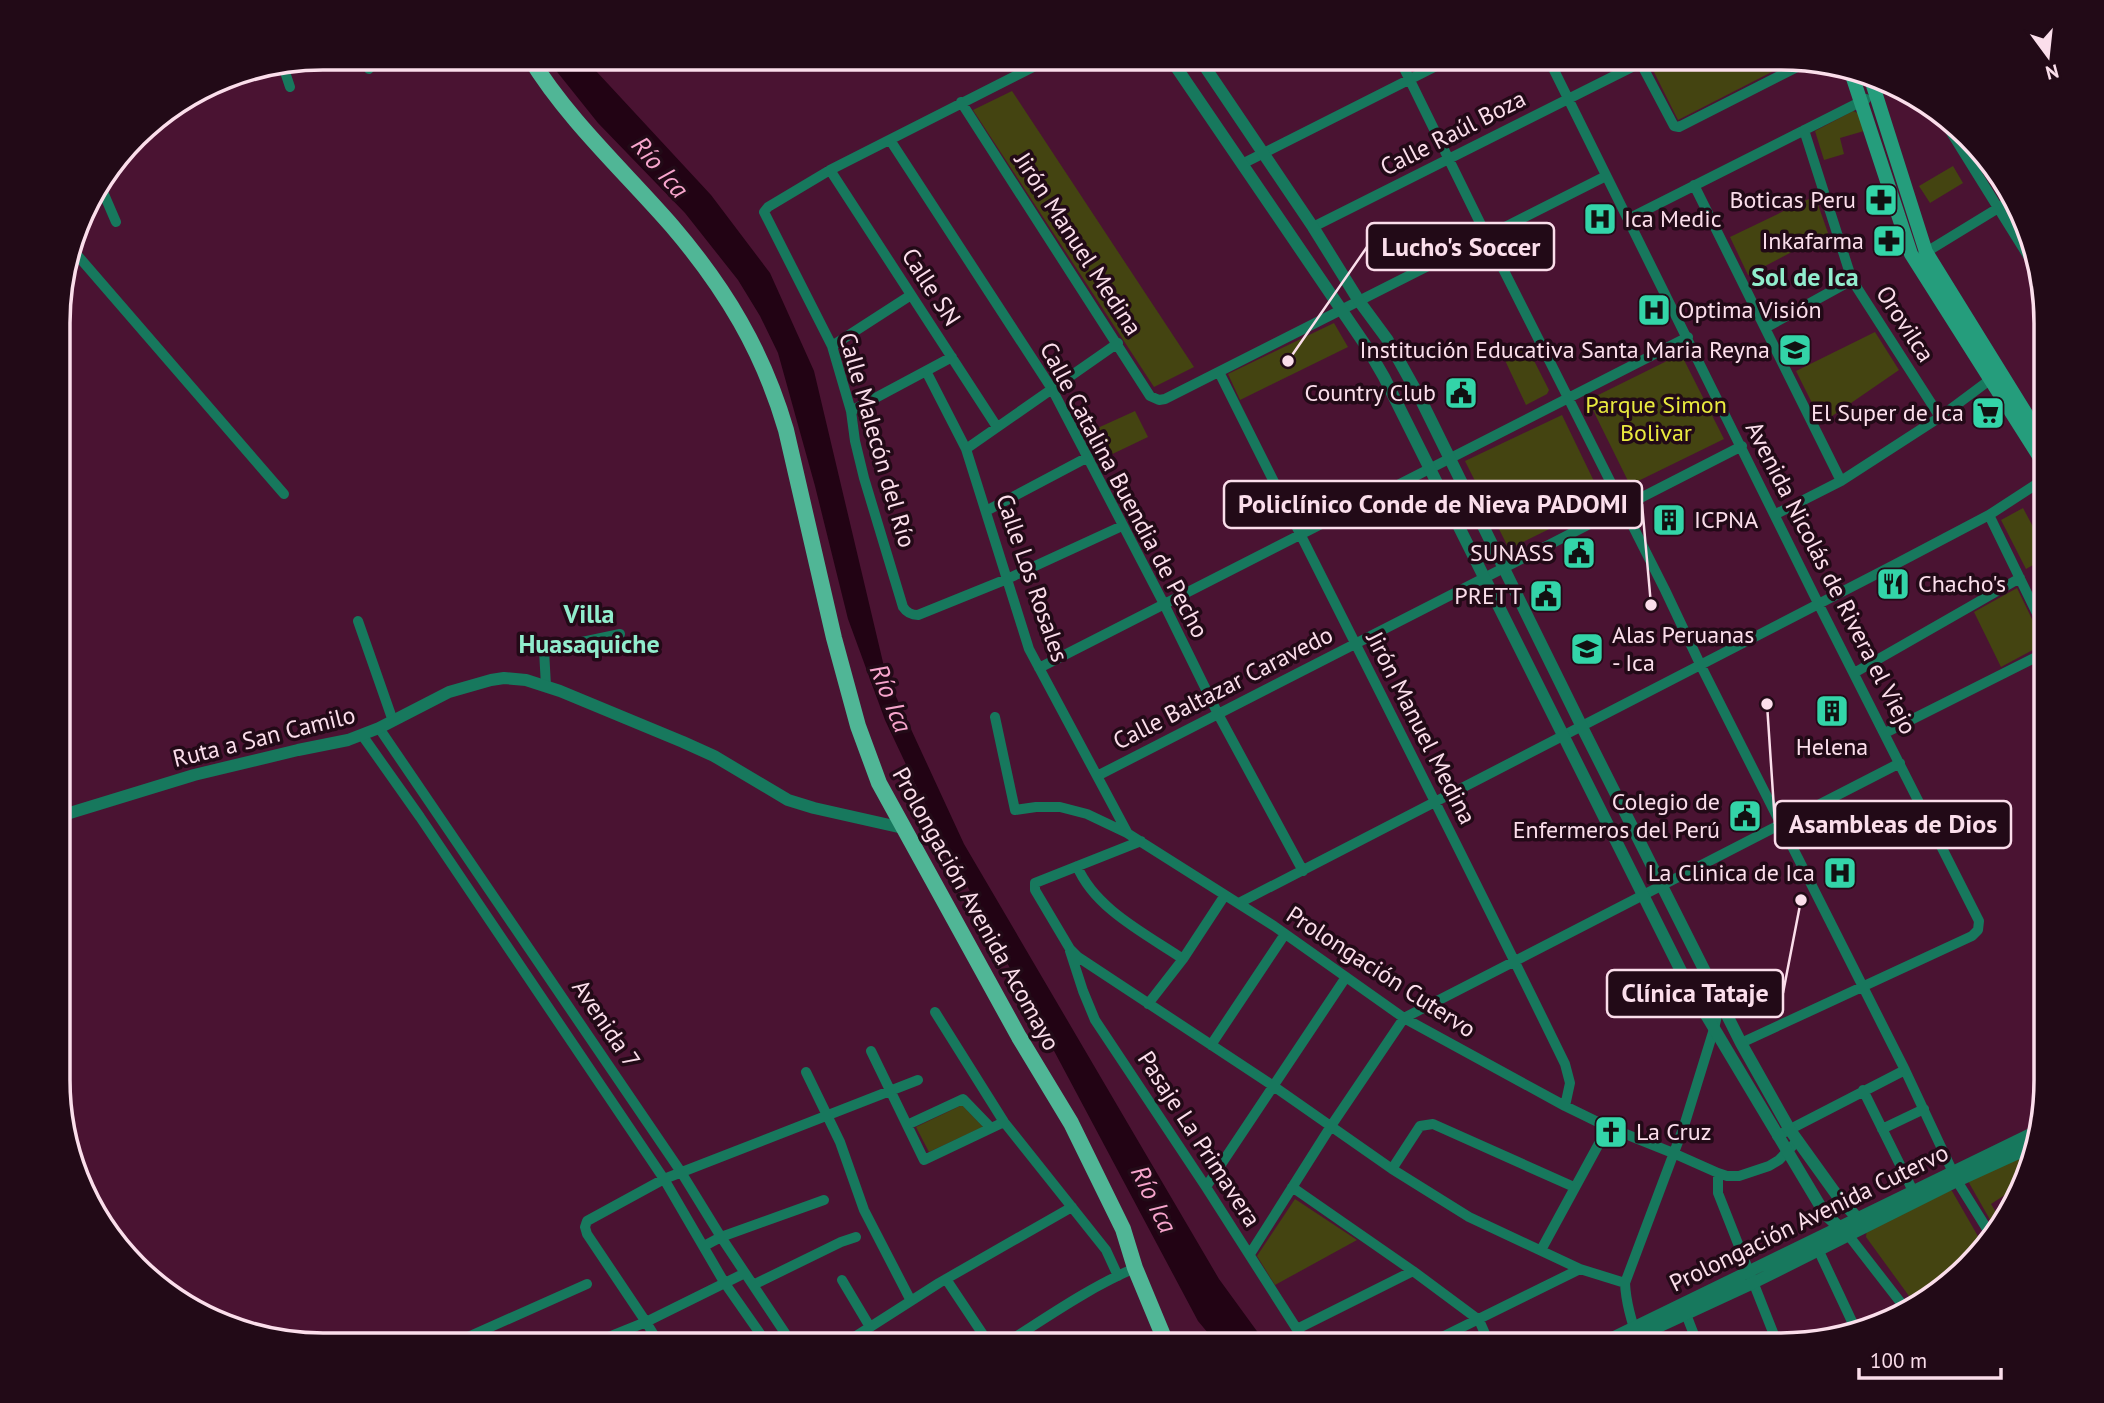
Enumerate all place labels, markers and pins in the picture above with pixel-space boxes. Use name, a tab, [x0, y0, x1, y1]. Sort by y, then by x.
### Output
pharmacy icon: Boticas Peru	[1862, 181, 1900, 219]
place label: Boticas Peru	[1729, 184, 1856, 215]
hospital icon: Ica Medic	[1581, 200, 1619, 238]
place label: Ica Medic	[1624, 203, 1722, 234]
pharmacy icon: Inkafarma	[1870, 222, 1908, 260]
callout: Lucho's Soccer	[1367, 223, 1554, 270]
place label: Inkafarma	[1761, 225, 1864, 256]
hospital icon: Optima Visión	[1635, 291, 1673, 329]
place label: Optima Visión	[1678, 294, 1822, 325]
school or university icon: Institución Educativa Santa Maria Reyna	[1776, 331, 1814, 369]
place label: Institución Educativa Santa Maria Reyna	[1360, 334, 1770, 365]
public building icon: Country Club	[1442, 374, 1480, 412]
place label: Country Club	[1305, 377, 1436, 408]
supermarket icon: El Super de Ica	[1969, 394, 2007, 432]
place label: El Super de Ica	[1811, 397, 1964, 428]
callout: Policlínico Conde de Nieva PADOMI	[1224, 481, 1642, 528]
building icon: ICPNA	[1650, 501, 1688, 539]
place label: ICPNA	[1694, 504, 1758, 535]
public building icon: SUNASS	[1560, 534, 1598, 572]
place label: SUNASS	[1470, 537, 1554, 568]
restaurant icon: Chacho's	[1874, 565, 1912, 603]
place label: Chacho's	[1918, 568, 2006, 599]
public building icon: PRETT	[1527, 577, 1565, 615]
place label: PRETT	[1454, 580, 1522, 611]
place label: Alas Peruanas - Ica	[1612, 619, 1754, 678]
school or university icon: Alas Peruanas - Ica	[1568, 630, 1606, 668]
building icon: Helena	[1813, 692, 1851, 730]
place label: Helena	[1796, 731, 1868, 762]
place label: Colegio de Enfermeros del Perú	[1513, 786, 1720, 845]
public building icon: Colegio de Enfermeros del Perú	[1726, 797, 1764, 835]
callout: Asambleas de Dios	[1775, 801, 2011, 848]
hospital icon: La Clinica de Ica	[1821, 854, 1859, 892]
place label: La Clinica de Ica	[1648, 857, 1815, 888]
callout: Clínica Tataje	[1607, 970, 1783, 1017]
church icon: La Cruz	[1592, 1113, 1630, 1151]
place label: La Cruz	[1636, 1116, 1711, 1147]

